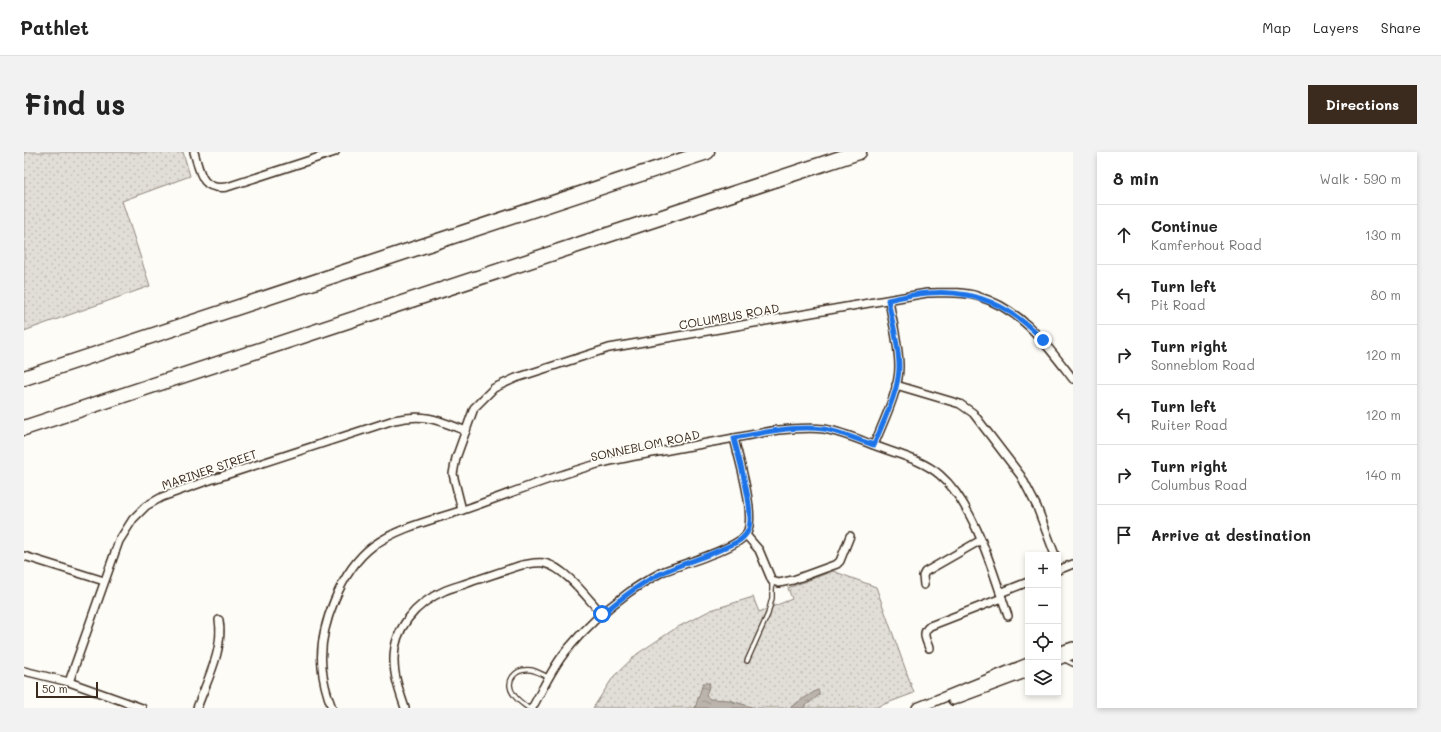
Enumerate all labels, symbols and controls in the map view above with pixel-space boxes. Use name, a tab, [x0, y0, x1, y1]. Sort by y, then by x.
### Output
text: Pathlet	[20, 15, 89, 40]
text: Map	[1262, 18, 1291, 37]
text: Layers	[1313, 18, 1359, 37]
text: Share	[1381, 18, 1421, 37]
button: Directions	[1308, 85, 1417, 124]
text: Find us	[24, 86, 125, 122]
text: 8 min	[1113, 167, 1159, 189]
text: Walk · 590 m	[1320, 170, 1401, 187]
text: Continue	[1151, 216, 1218, 236]
icon: ahead	[1113, 224, 1135, 246]
text: 130 m	[1365, 226, 1401, 243]
text: Kamferhout Road	[1151, 236, 1261, 253]
text: Turn left	[1151, 276, 1216, 296]
icon: left	[1113, 284, 1135, 306]
text: 80 m	[1371, 286, 1401, 303]
text: Pit Road	[1151, 296, 1205, 313]
street label: COLUMBUS ROAD	[678, 299, 780, 333]
route end	[1034, 331, 1052, 349]
text: Turn right	[1151, 336, 1228, 356]
icon: right	[1113, 344, 1135, 366]
text: 120 m	[1365, 346, 1401, 363]
text: Sonneblom Road	[1151, 356, 1255, 373]
text: Turn left	[1151, 396, 1216, 416]
icon: left	[1113, 404, 1135, 426]
text: 120 m	[1365, 406, 1401, 423]
text: Ruiter Road	[1151, 416, 1227, 433]
street label: SONNEBLOM ROAD	[589, 426, 701, 464]
street label: MARINER STREET	[159, 445, 259, 493]
text: Turn right	[1151, 456, 1228, 476]
icon: right	[1113, 464, 1135, 486]
text: 140 m	[1365, 466, 1401, 483]
text: Columbus Road	[1151, 476, 1247, 493]
icon: arrive	[1113, 524, 1135, 546]
text: Arrive at destination	[1151, 525, 1311, 545]
map controls	[1025, 552, 1061, 696]
button: +	[1025, 552, 1061, 588]
button: −	[1025, 588, 1061, 624]
route start	[593, 605, 611, 623]
button: locate	[1025, 624, 1061, 660]
button: layers	[1025, 660, 1061, 696]
scale bar	[36, 680, 98, 699]
text: 50 m	[42, 681, 68, 696]

